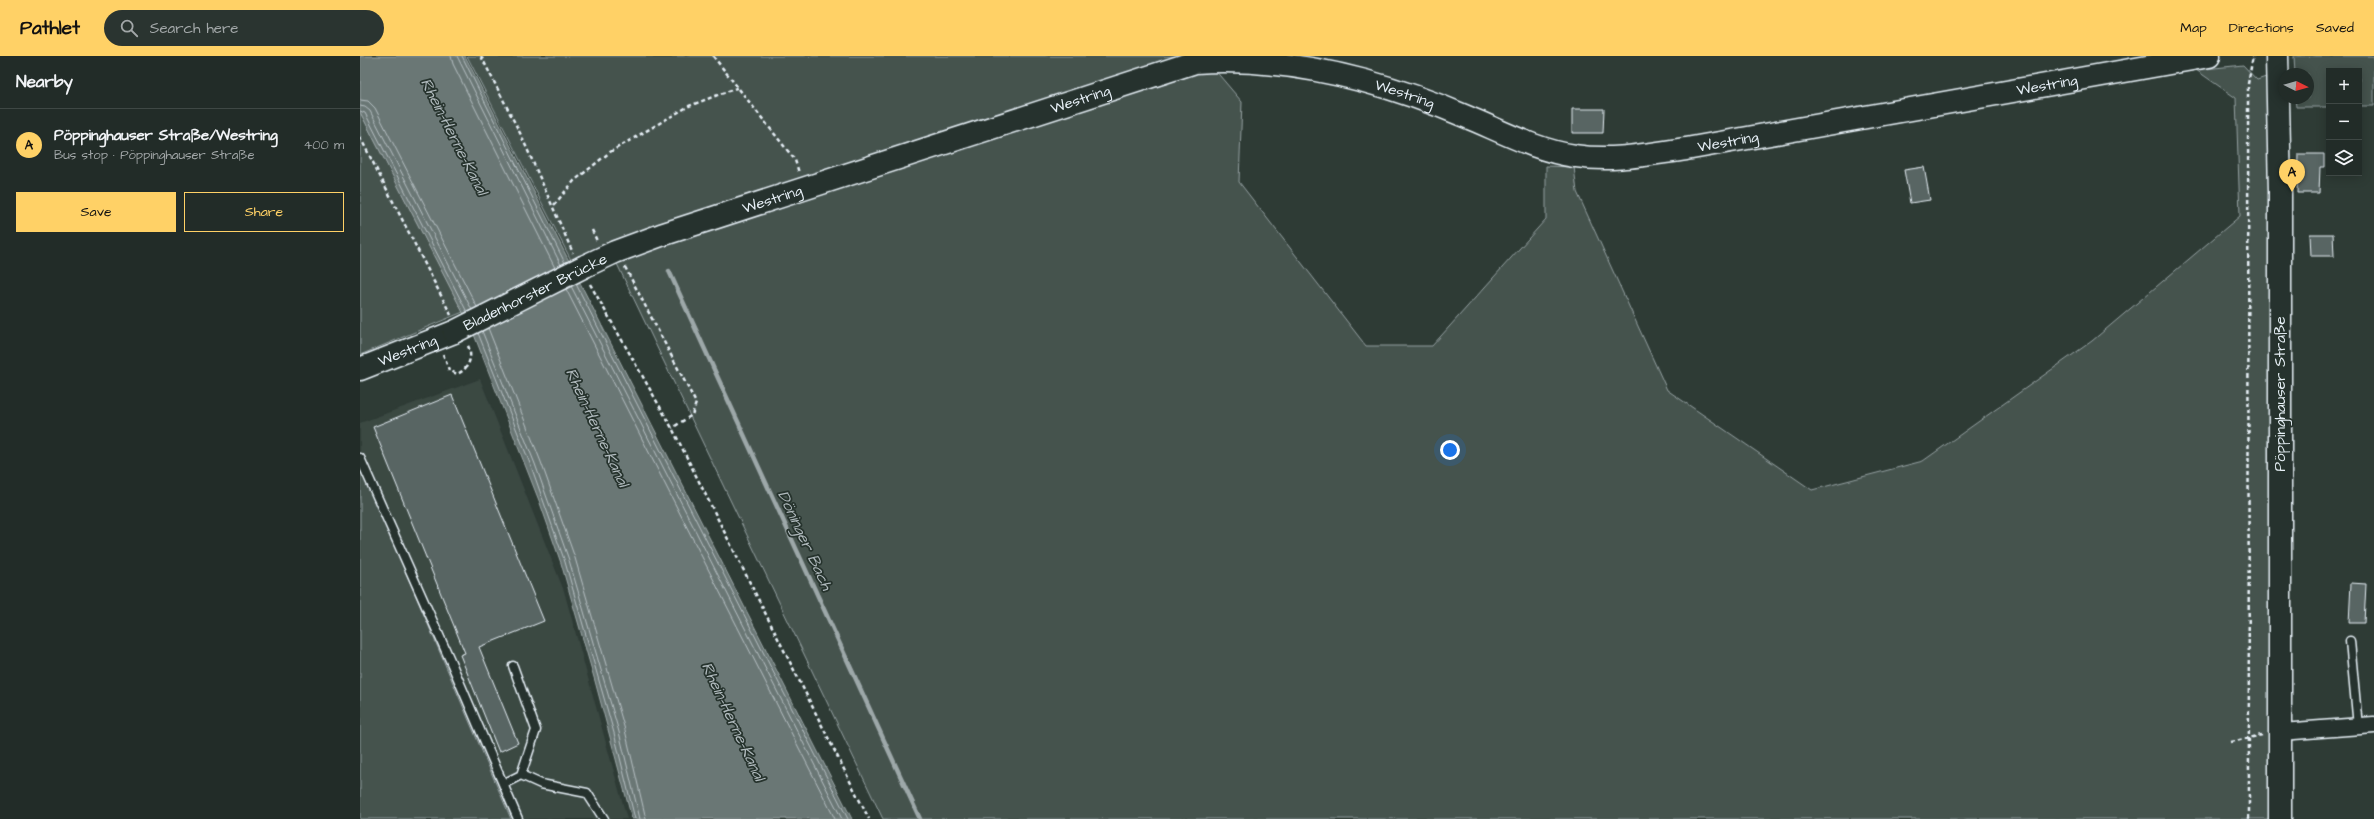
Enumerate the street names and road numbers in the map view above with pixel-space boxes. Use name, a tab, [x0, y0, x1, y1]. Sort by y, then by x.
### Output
street label: Westring	[2015, 70, 2080, 101]
street label: Westring	[1372, 75, 1438, 115]
street label: Westring	[1048, 80, 1114, 119]
street label: Westring	[1696, 126, 1761, 158]
street label: Westring	[740, 180, 805, 219]
street label: Bladenhorster Brücke	[460, 248, 611, 336]
street label: Pöppinghauser Straße	[2270, 316, 2292, 472]
street label: Westring	[375, 330, 441, 372]

